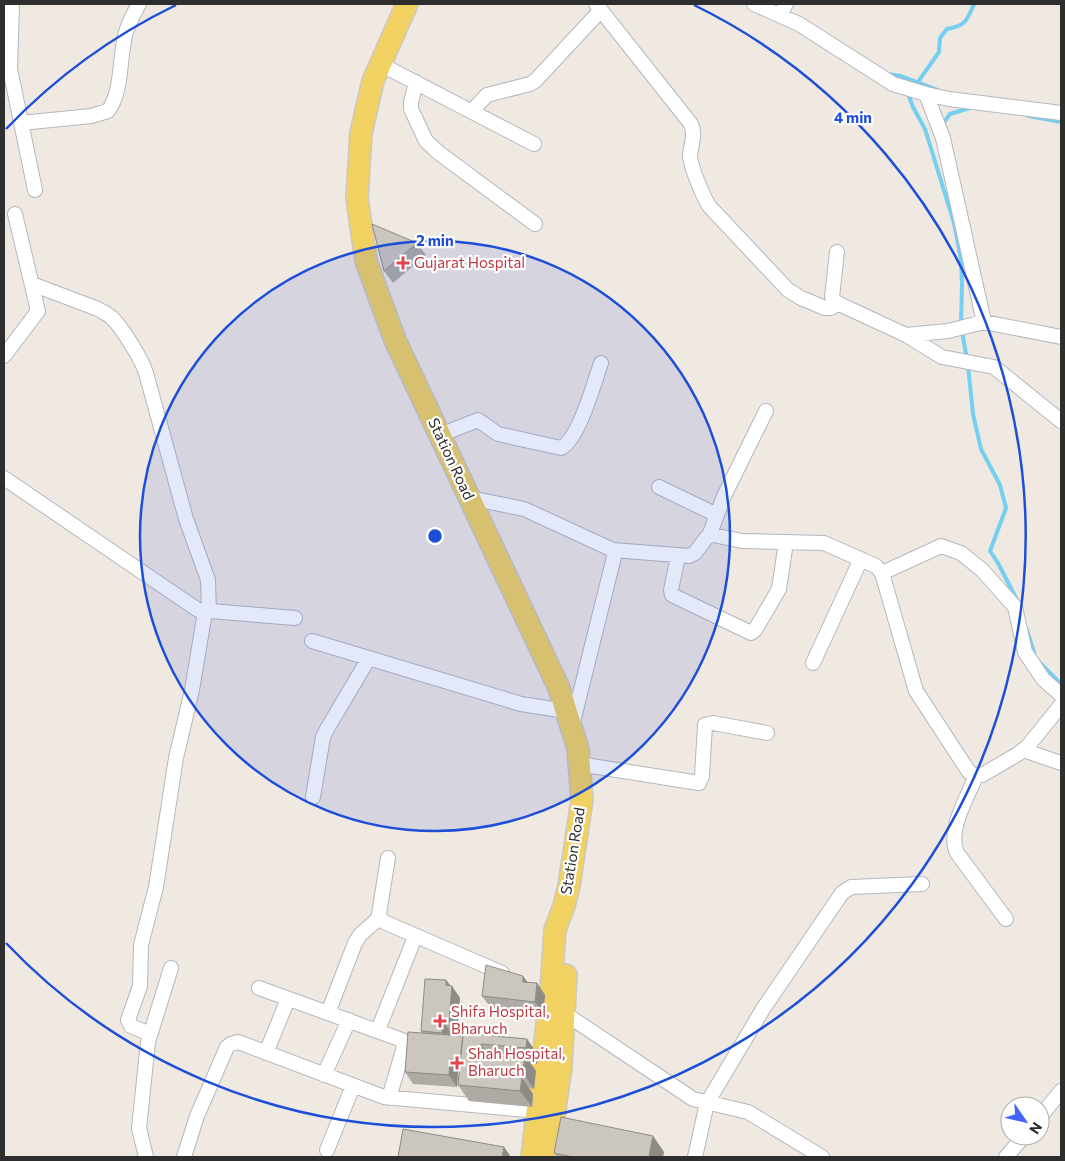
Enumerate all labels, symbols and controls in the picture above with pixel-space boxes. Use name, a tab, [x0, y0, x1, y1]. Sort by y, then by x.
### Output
text: 4 min	[834, 108, 872, 126]
text: 2 min	[416, 231, 454, 249]
place label: Gujarat Hospital	[414, 253, 525, 271]
marker: Gujarat Hospital	[396, 256, 410, 270]
street label: Station Road	[425, 415, 479, 502]
centre of rings	[426, 527, 444, 545]
street label: Station Road	[556, 806, 588, 896]
place label: Shifa Hospital, Bharuch	[451, 1002, 550, 1037]
marker: Shifa Hospital, Bharuch	[433, 1014, 447, 1028]
place label: Shah Hospital, Bharuch	[468, 1044, 566, 1079]
marker: Shah Hospital, Bharuch	[450, 1056, 464, 1070]
north arrow	[1000, 1096, 1050, 1146]
text: N	[1026, 1119, 1046, 1138]

